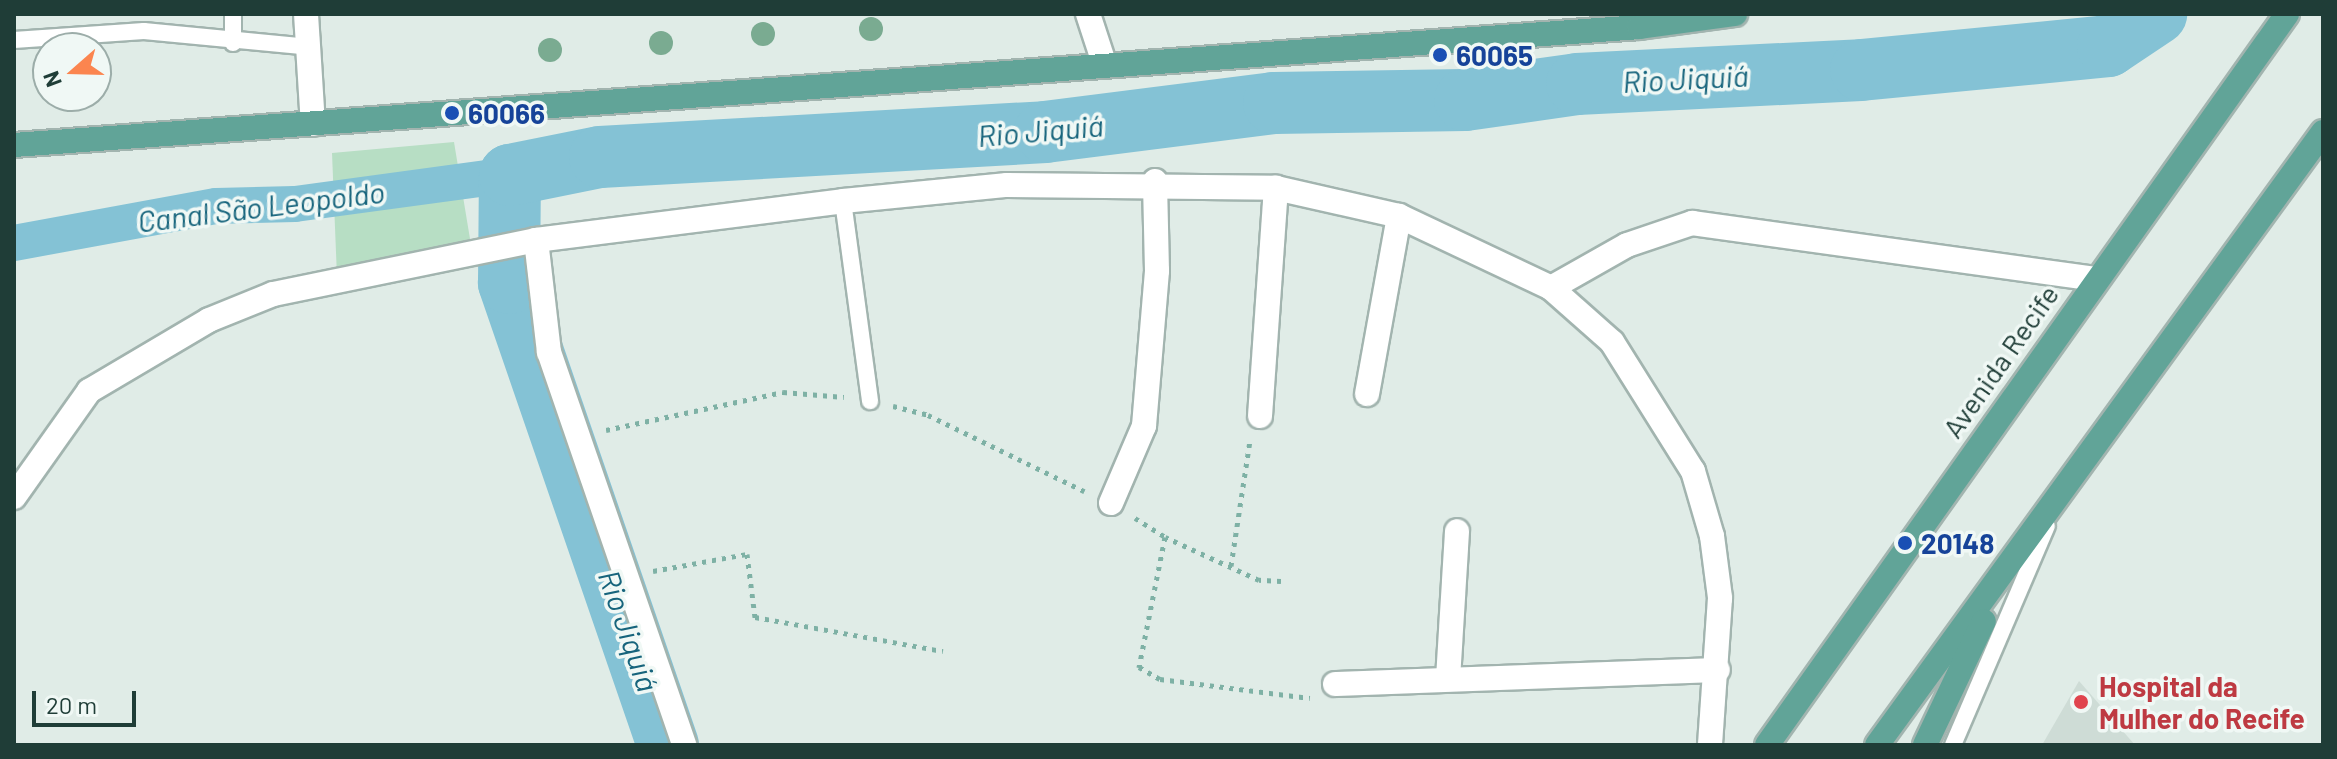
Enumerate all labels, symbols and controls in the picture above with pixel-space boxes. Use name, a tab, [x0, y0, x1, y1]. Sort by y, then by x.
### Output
north arrow	[32, 32, 112, 112]
place label: 60065	[1456, 38, 1533, 72]
marker: 60065	[1431, 46, 1449, 64]
water label: Rio Jiquiá	[1622, 57, 1748, 99]
text: N	[37, 68, 66, 91]
place label: 60066	[468, 96, 545, 130]
marker: 60066	[443, 104, 461, 122]
water label: Rio Jiquiá	[976, 107, 1104, 153]
water label: Canal São Leopoldo	[135, 173, 387, 239]
street label: Avenida Recife	[1935, 278, 2065, 444]
place label: 20148	[1921, 526, 1994, 560]
marker: 20148	[1896, 534, 1914, 552]
water label: Rio Jiquiá	[592, 565, 666, 695]
place label: Hospital da Mulher do Recife	[2099, 669, 2305, 735]
scale bar	[36, 675, 140, 725]
text: 20 m	[46, 690, 97, 719]
marker: Hospital da Mulher do Recife	[2070, 691, 2092, 713]

